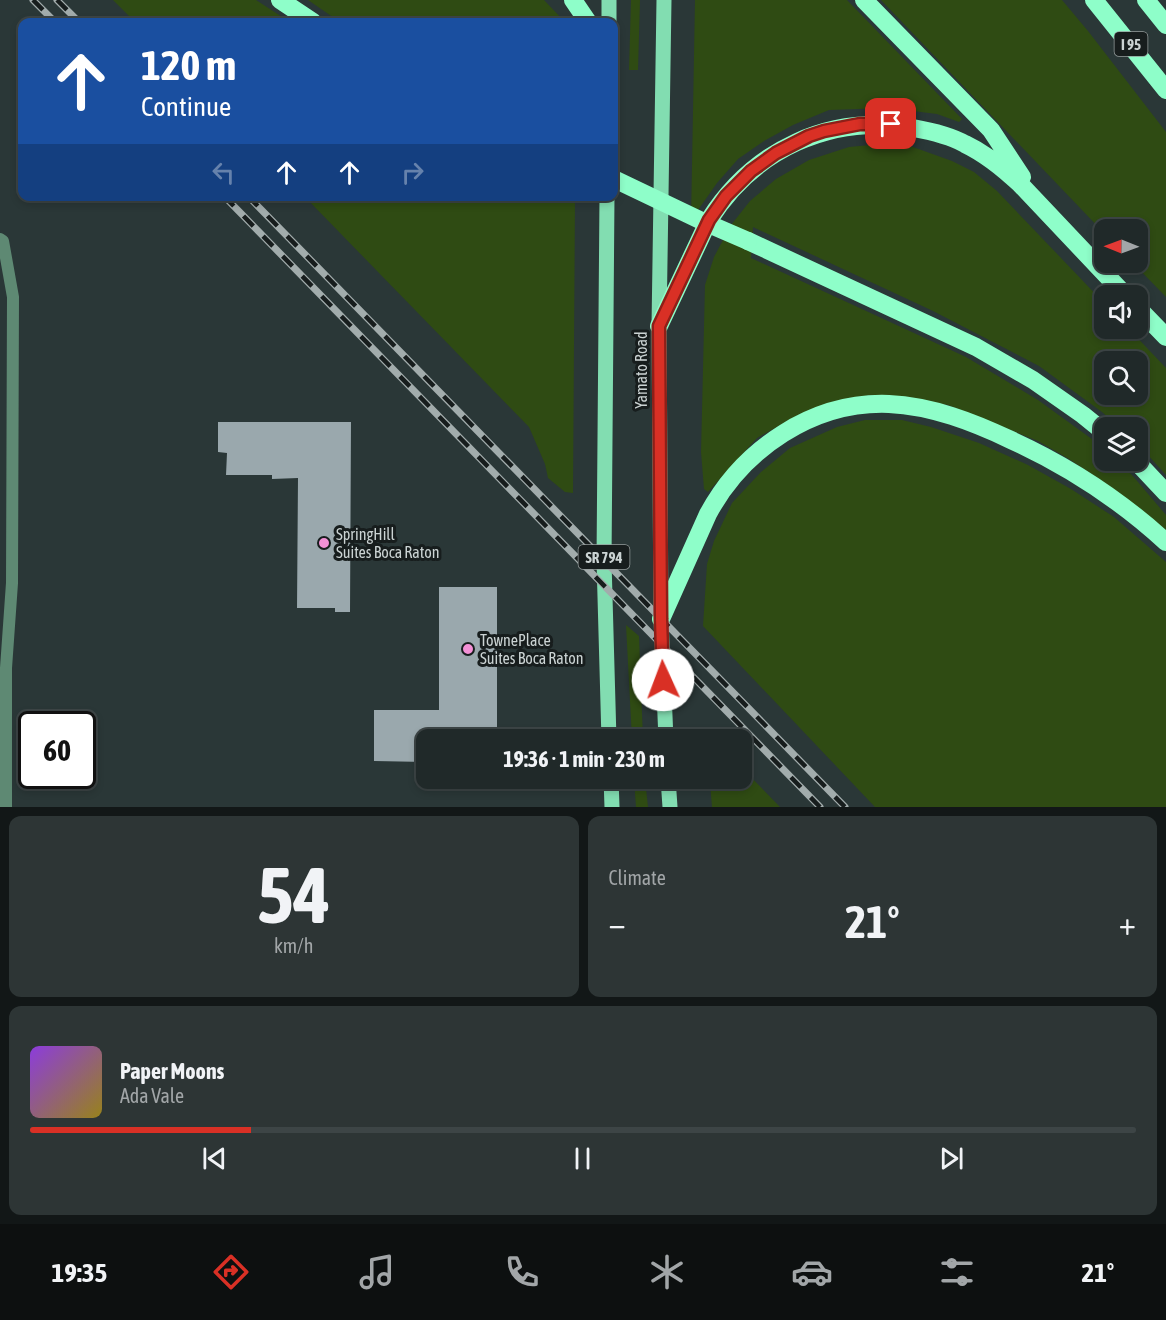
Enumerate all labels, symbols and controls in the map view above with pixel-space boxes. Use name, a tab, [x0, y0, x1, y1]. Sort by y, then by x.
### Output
road number: I 95	[1114, 32, 1148, 56]
text: 120 m	[141, 41, 236, 89]
icon: ahead	[42, 42, 120, 120]
text: Continue	[141, 91, 231, 122]
pin	[865, 98, 916, 149]
icon: arrive	[874, 107, 907, 140]
icon: left	[207, 156, 240, 189]
icon: ahead	[270, 156, 303, 189]
icon: ahead	[333, 156, 366, 189]
icon: right	[396, 156, 429, 189]
north arrow	[1094, 219, 1148, 273]
map controls	[1094, 219, 1148, 471]
button: sound	[1094, 285, 1148, 339]
street label: Yamato Road	[632, 331, 650, 409]
button: search	[1094, 351, 1148, 405]
button: layers	[1094, 417, 1148, 471]
place label: SpringHill Suites Boca Raton	[336, 525, 440, 561]
marker: SpringHill Suites Boca Raton	[317, 536, 331, 550]
road number: SR 794	[578, 545, 630, 569]
place label: TownePlace Suites Boca Raton	[480, 631, 584, 667]
marker: TownePlace Suites Boca Raton	[461, 642, 475, 656]
position arrow	[631, 648, 695, 712]
speed limit sign: 60	[18, 711, 96, 789]
text: 19:36 · 1 min · 230 m	[503, 746, 665, 772]
text: 54	[257, 850, 330, 940]
text: Climate	[609, 866, 666, 889]
text: 21°	[845, 896, 900, 948]
text: −	[609, 904, 626, 942]
text: +	[1119, 904, 1136, 942]
text: km/h	[274, 934, 314, 957]
text: Paper Moons	[120, 1058, 224, 1084]
text: Ada Vale	[120, 1084, 184, 1107]
icon: previous	[198, 1142, 231, 1175]
icon: pause	[566, 1142, 599, 1175]
icon: next	[935, 1142, 968, 1175]
icon: directions	[210, 1251, 252, 1293]
icon: music	[356, 1251, 398, 1293]
icon: phone	[501, 1251, 543, 1293]
icon: climate	[646, 1251, 688, 1293]
icon: car	[791, 1251, 833, 1293]
icon: filters	[936, 1251, 978, 1293]
text: 19:35	[52, 1257, 107, 1288]
text: 21°	[1081, 1257, 1114, 1288]

